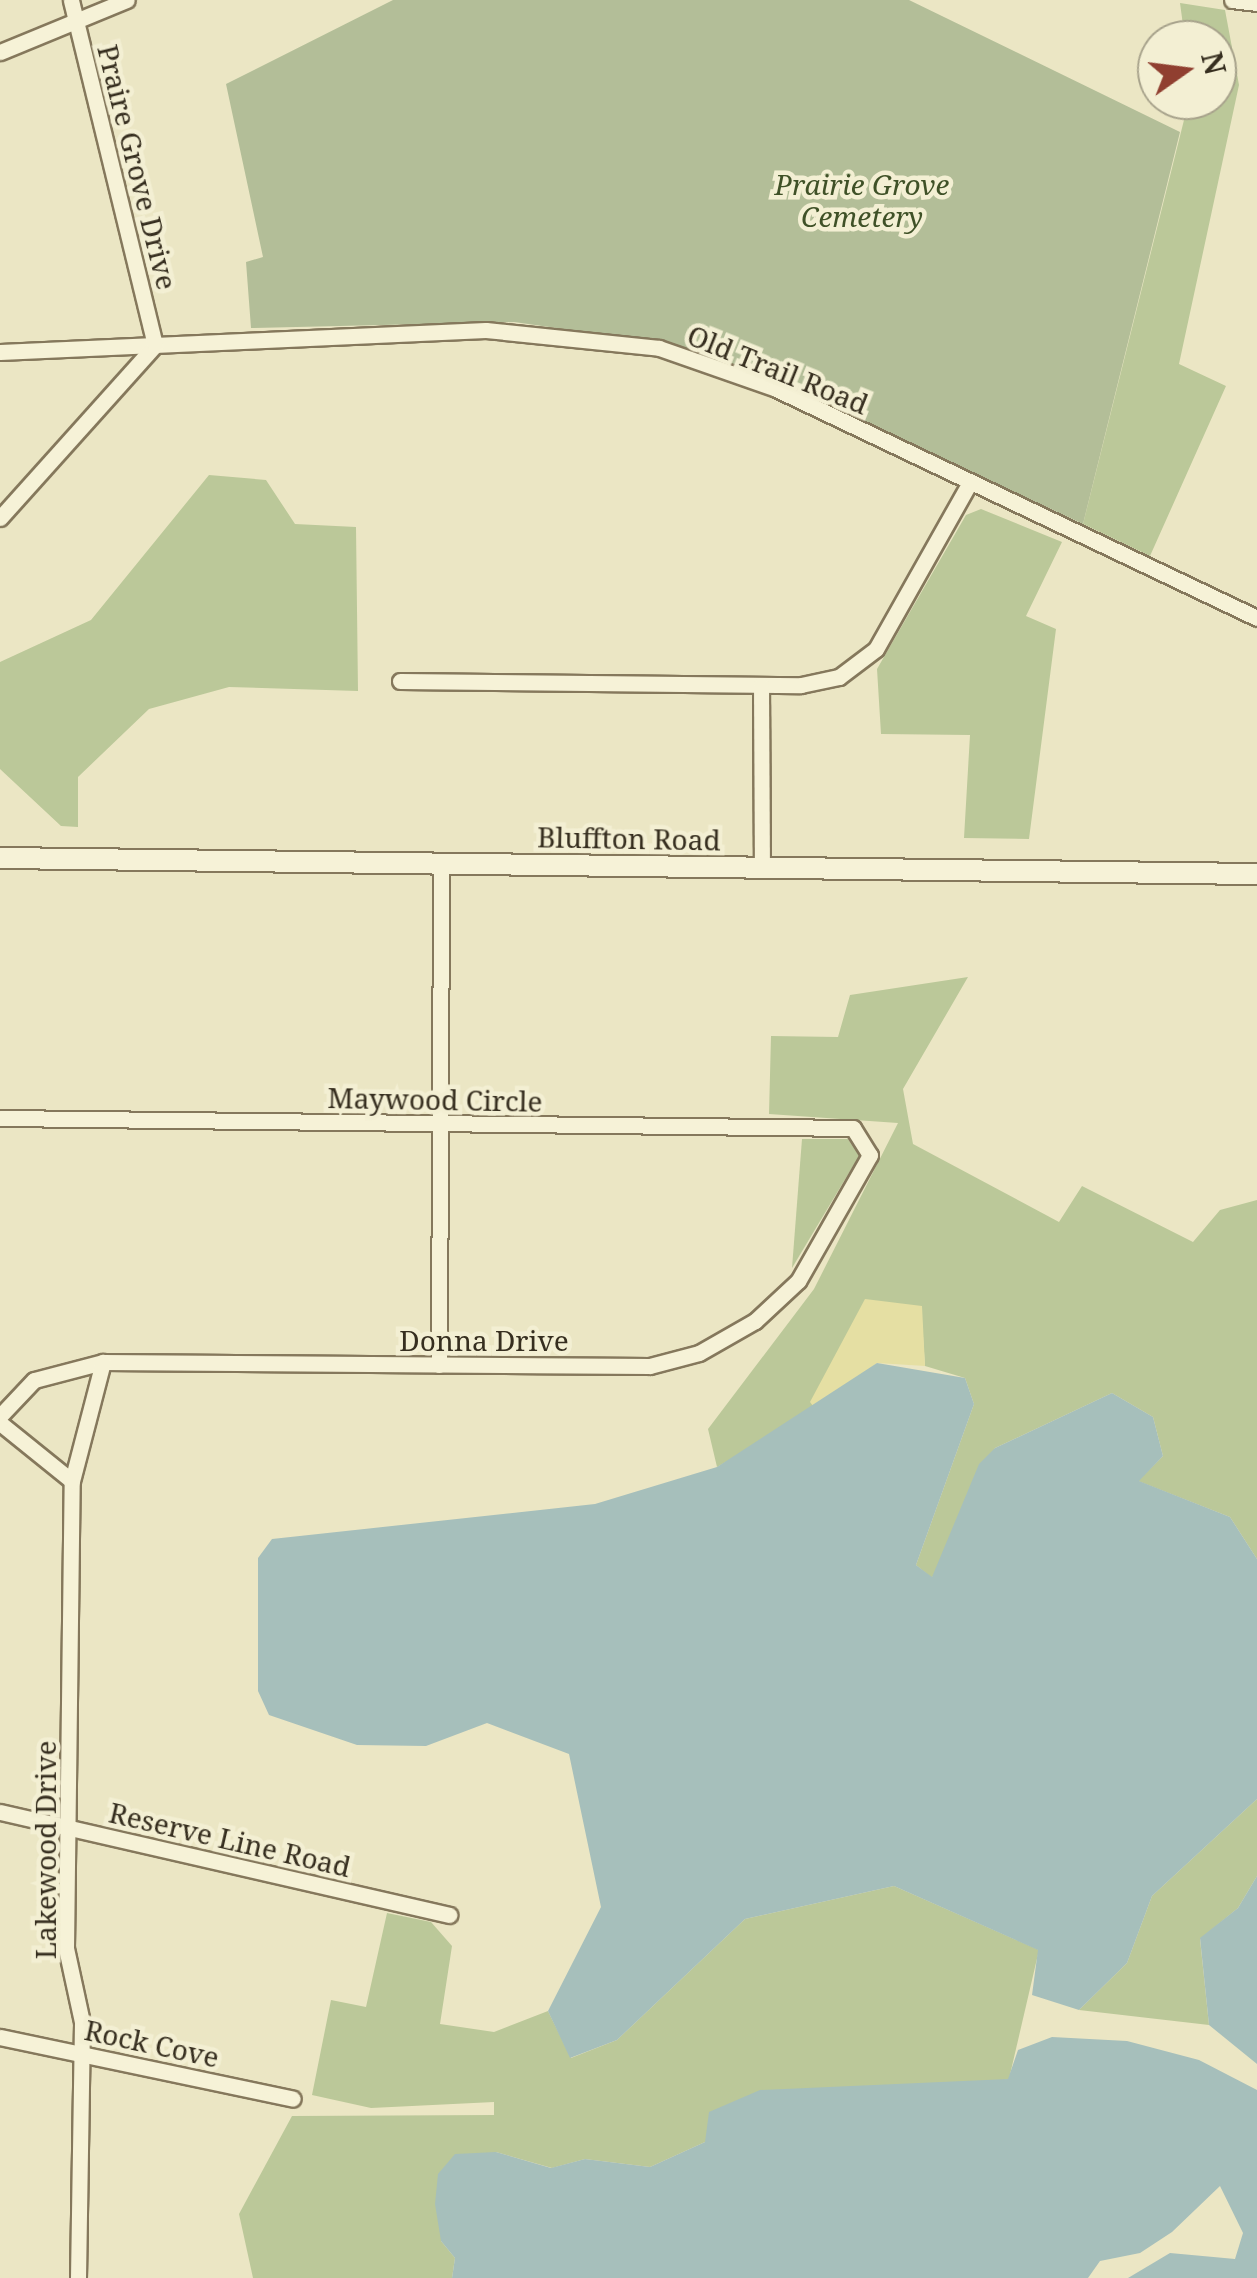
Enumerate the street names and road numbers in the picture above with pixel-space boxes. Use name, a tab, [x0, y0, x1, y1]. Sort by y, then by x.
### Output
street label: Praire Grove Drive	[91, 41, 185, 293]
street label: Old Trail Road	[683, 317, 873, 421]
street label: Bluffton Road	[537, 820, 721, 856]
street label: Maywood Circle	[327, 1080, 543, 1118]
street label: Donna Drive	[399, 1323, 569, 1357]
street label: Lakewood Drive	[28, 1741, 62, 1959]
street label: Reserve Line Road	[106, 1795, 354, 1883]
street label: Rock Cove	[82, 2012, 222, 2074]

